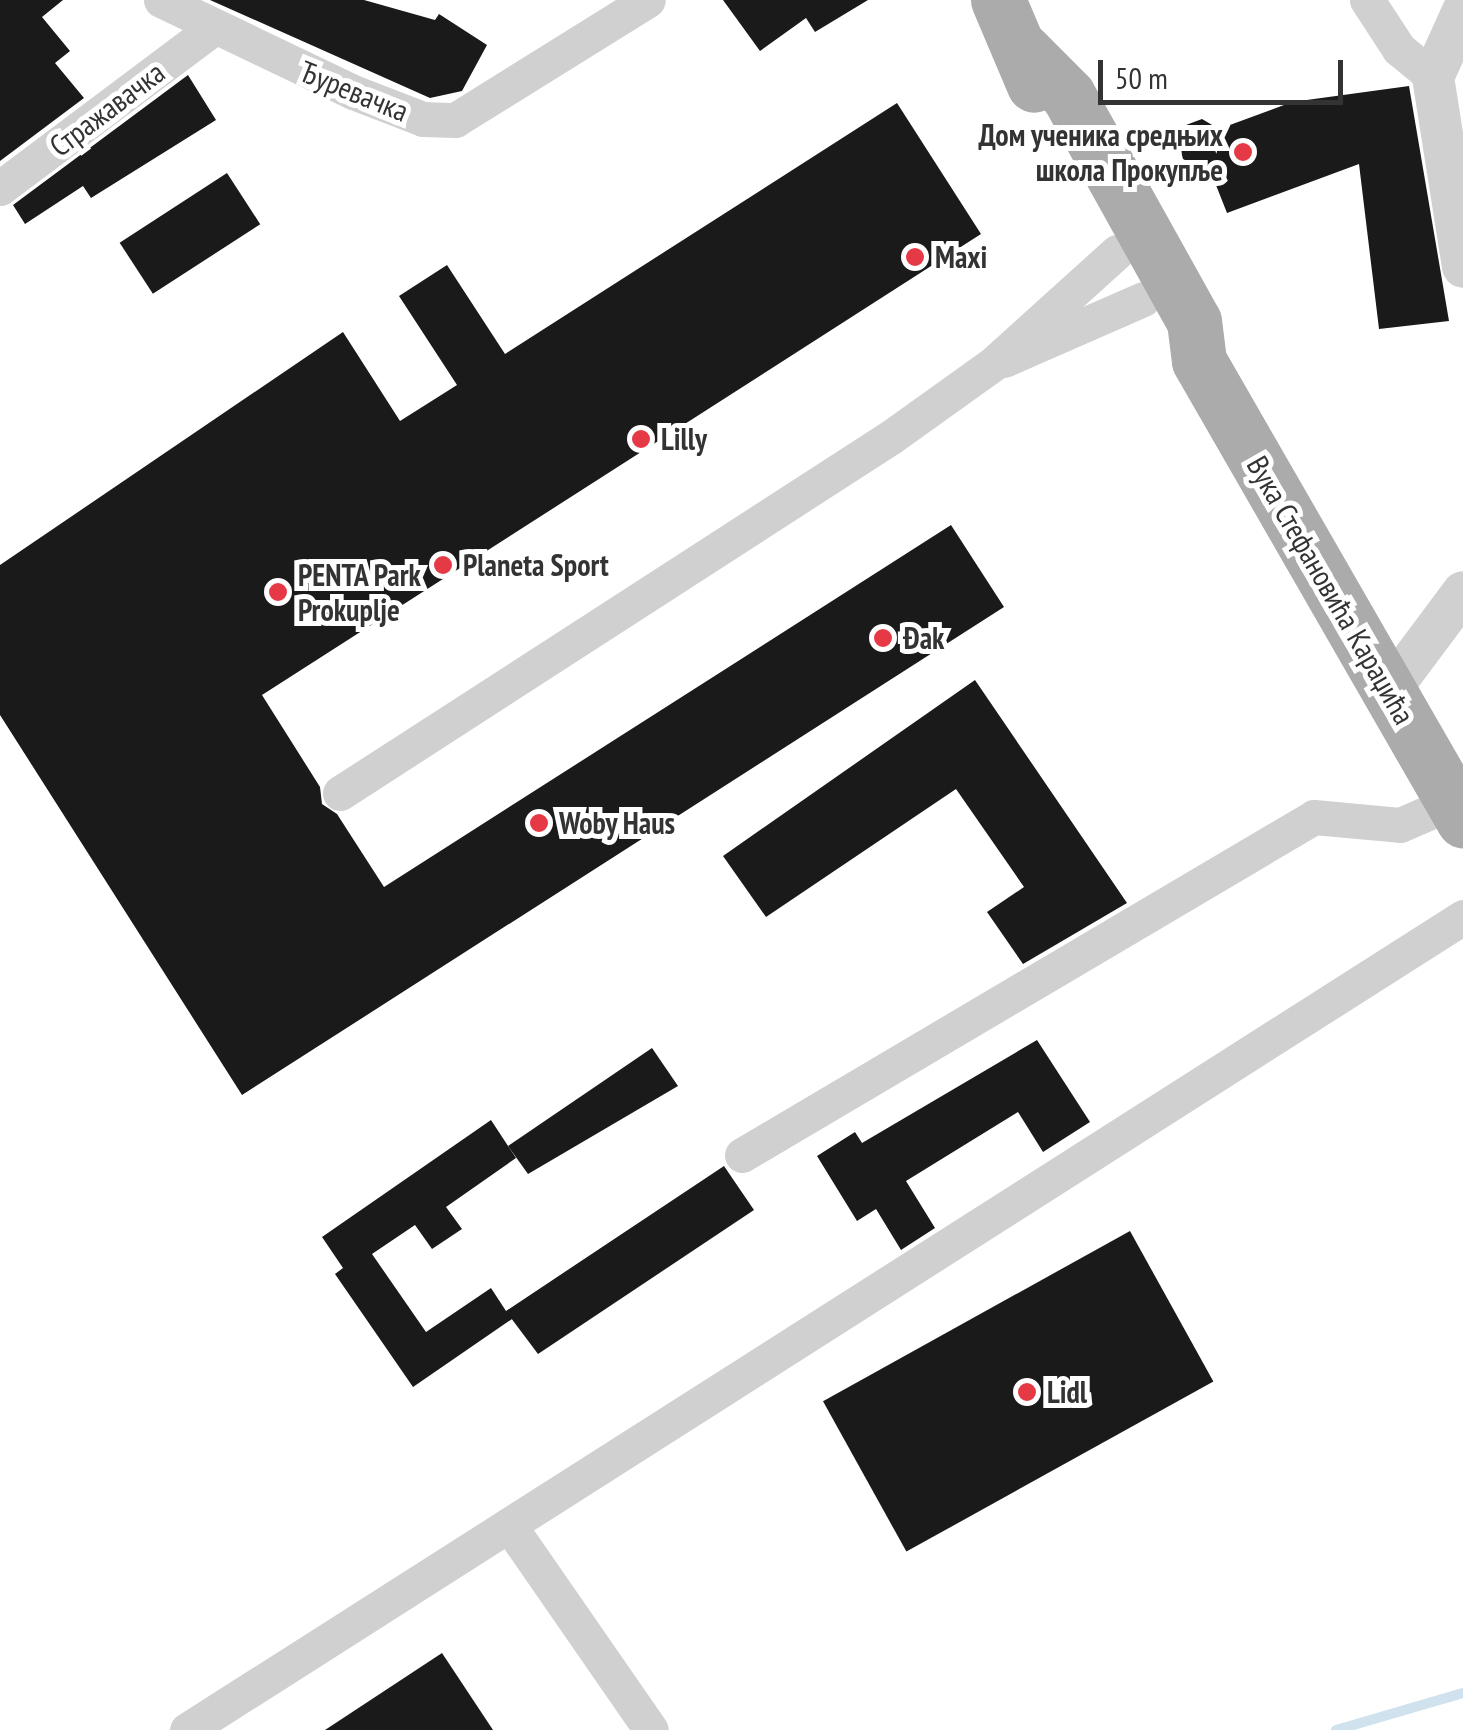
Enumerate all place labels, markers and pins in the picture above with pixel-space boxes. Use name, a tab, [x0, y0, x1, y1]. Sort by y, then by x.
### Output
place label: Дом ученика средњих школа Прокупље	[978, 117, 1223, 188]
marker: Дом ученика средњих школа Прокупље	[1232, 141, 1254, 163]
place label: Maxi	[935, 239, 987, 275]
marker: Maxi	[904, 246, 926, 268]
place label: Lilly	[661, 421, 707, 457]
marker: Lilly	[630, 428, 652, 450]
place label: Planeta Sport	[463, 547, 609, 583]
marker: Planeta Sport	[432, 554, 454, 576]
place label: PENTA Park Prokuplje	[298, 557, 422, 628]
marker: PENTA Park Prokuplje	[267, 581, 289, 603]
place label: Đak	[903, 620, 944, 656]
marker: Đak	[872, 627, 894, 649]
place label: Woby Haus	[559, 805, 676, 841]
marker: Woby Haus	[528, 812, 550, 834]
place label: Lidl	[1047, 1374, 1087, 1410]
marker: Lidl	[1016, 1381, 1038, 1403]

